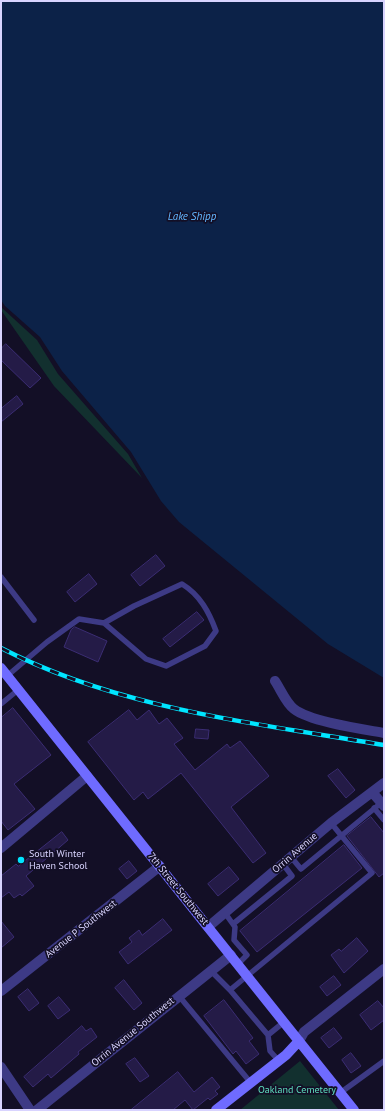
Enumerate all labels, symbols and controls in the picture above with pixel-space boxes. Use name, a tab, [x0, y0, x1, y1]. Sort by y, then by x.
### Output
water label: Lake Shipp	[168, 210, 216, 224]
street label: Orrin Avenue	[270, 830, 320, 876]
place label: South Winter Haven School	[29, 848, 88, 872]
street label: 7th Street Southwest	[145, 850, 211, 928]
marker: South Winter Haven School	[16, 855, 26, 865]
street label: Avenue P Southwest	[43, 897, 119, 961]
street label: Orrin Avenue Southwest	[89, 995, 177, 1069]
park label: Oakland Cemetery	[258, 1084, 336, 1096]

